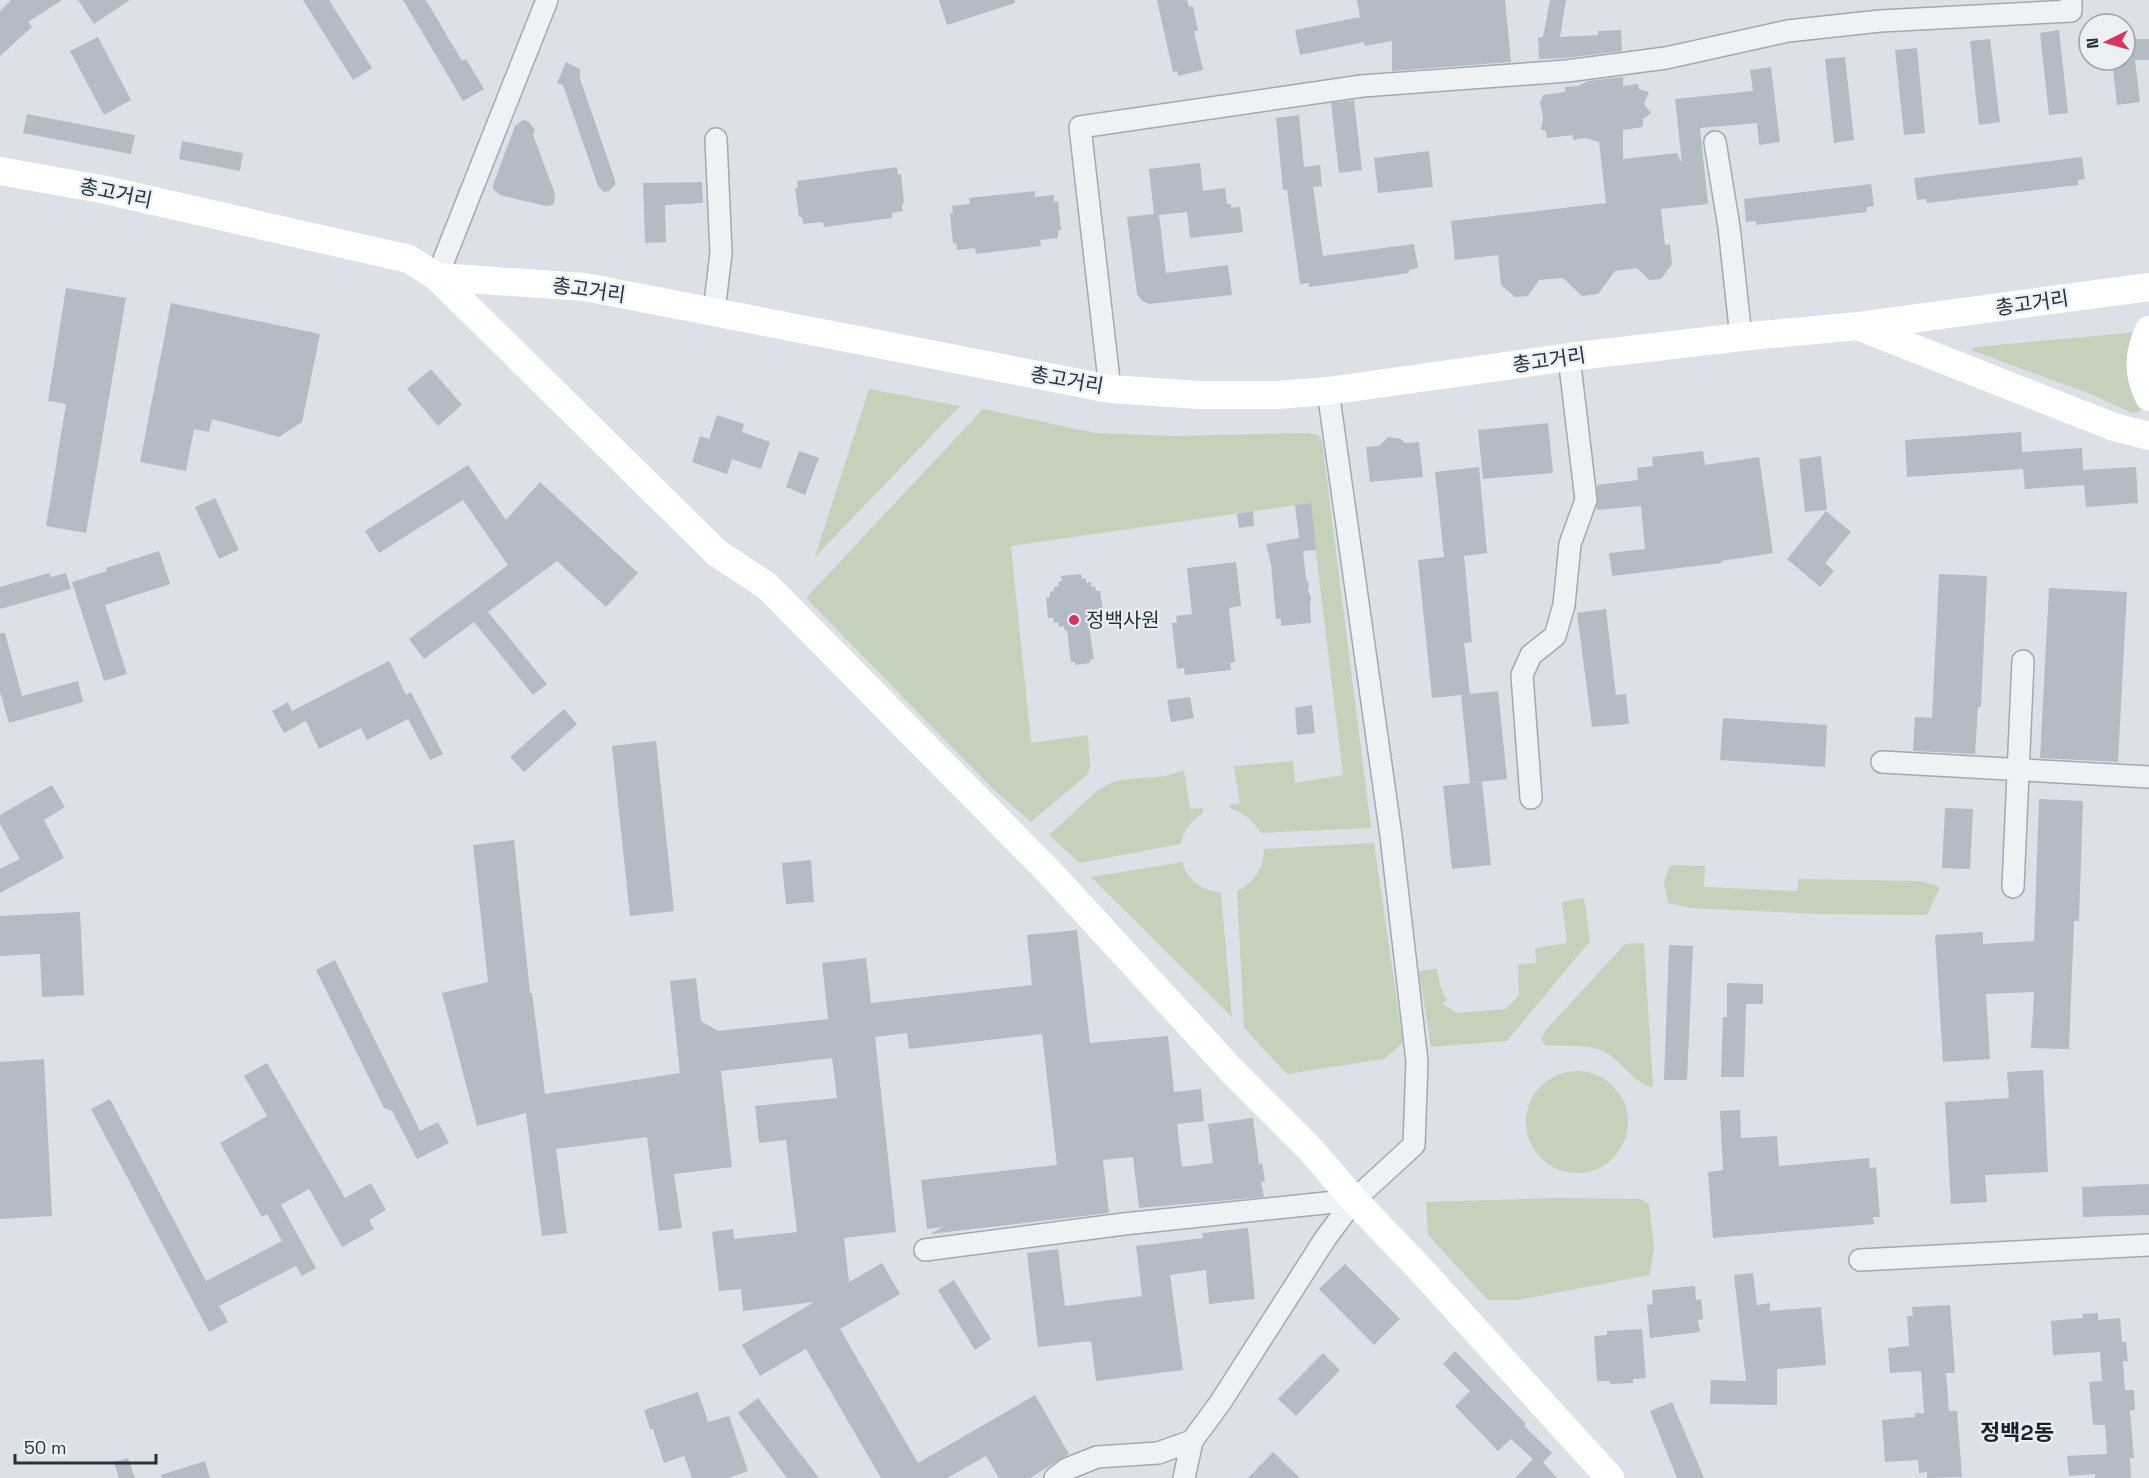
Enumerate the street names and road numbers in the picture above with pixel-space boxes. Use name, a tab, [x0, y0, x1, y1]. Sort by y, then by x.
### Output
street label: 총고거리	[77, 173, 155, 213]
street label: 총고거리	[551, 272, 627, 308]
street label: 총고거리	[1994, 285, 2070, 321]
street label: 총고거리	[1511, 342, 1587, 378]
street label: 총고거리	[1028, 361, 1106, 399]

